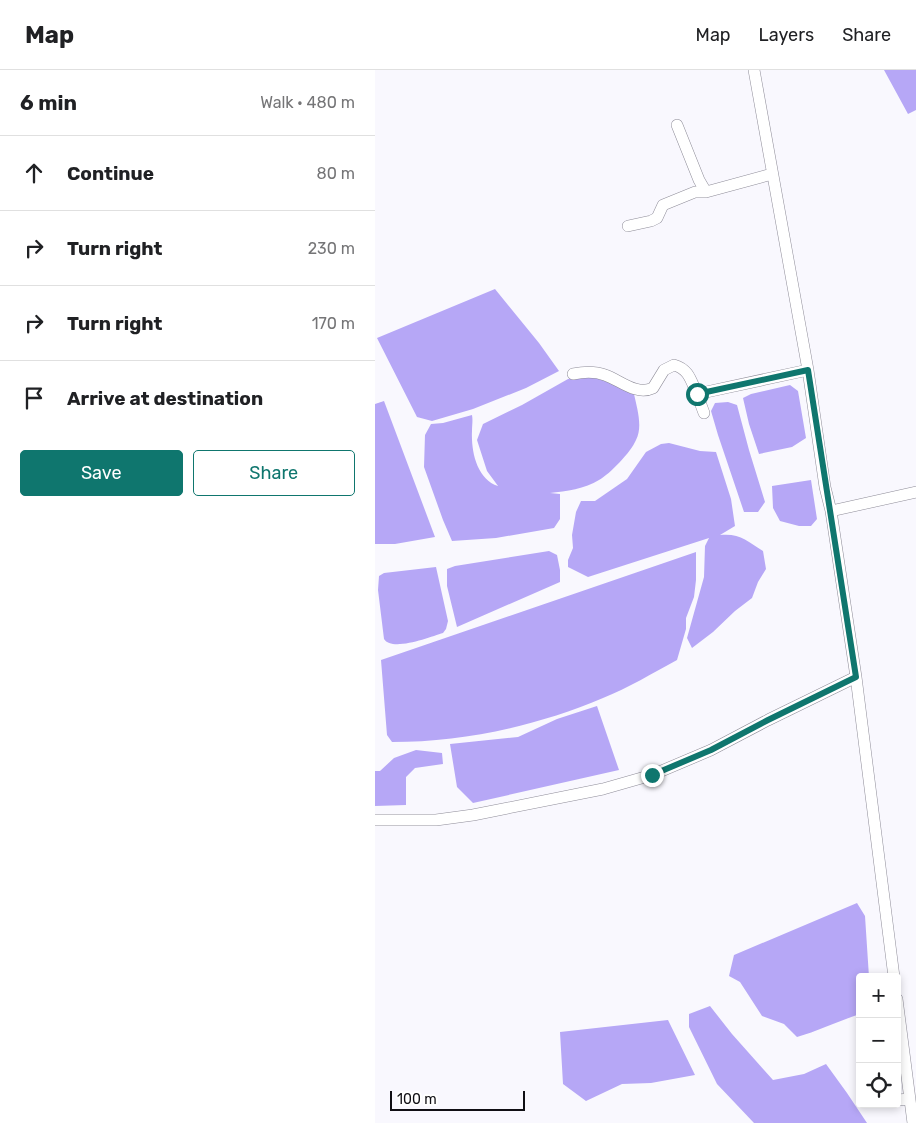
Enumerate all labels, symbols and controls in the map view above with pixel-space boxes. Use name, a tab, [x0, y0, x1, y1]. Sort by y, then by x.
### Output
text: Map	[25, 21, 74, 49]
text: Map	[696, 24, 731, 46]
text: Layers	[759, 24, 814, 46]
text: Share	[842, 24, 891, 46]
text: 6 min	[20, 90, 77, 115]
text: Walk · 480 m	[260, 93, 355, 112]
icon: ahead	[20, 159, 48, 187]
text: Continue	[67, 162, 154, 185]
text: 80 m	[317, 164, 355, 183]
icon: right	[20, 234, 48, 262]
text: Turn right	[67, 237, 162, 260]
text: 230 m	[308, 239, 355, 258]
icon: right	[20, 309, 48, 337]
text: Turn right	[67, 312, 162, 335]
text: 170 m	[312, 314, 355, 333]
route start	[686, 383, 709, 406]
icon: arrive	[20, 384, 48, 412]
text: Arrive at destination	[67, 387, 263, 410]
button: Save	[20, 450, 183, 496]
button: Share	[193, 450, 355, 496]
route end	[641, 764, 664, 787]
map controls	[856, 973, 901, 1108]
button: +	[856, 973, 901, 1018]
button: −	[856, 1018, 901, 1063]
button: locate	[856, 1063, 901, 1108]
scale bar	[390, 1088, 525, 1111]
text: 100 m	[397, 1091, 437, 1108]

